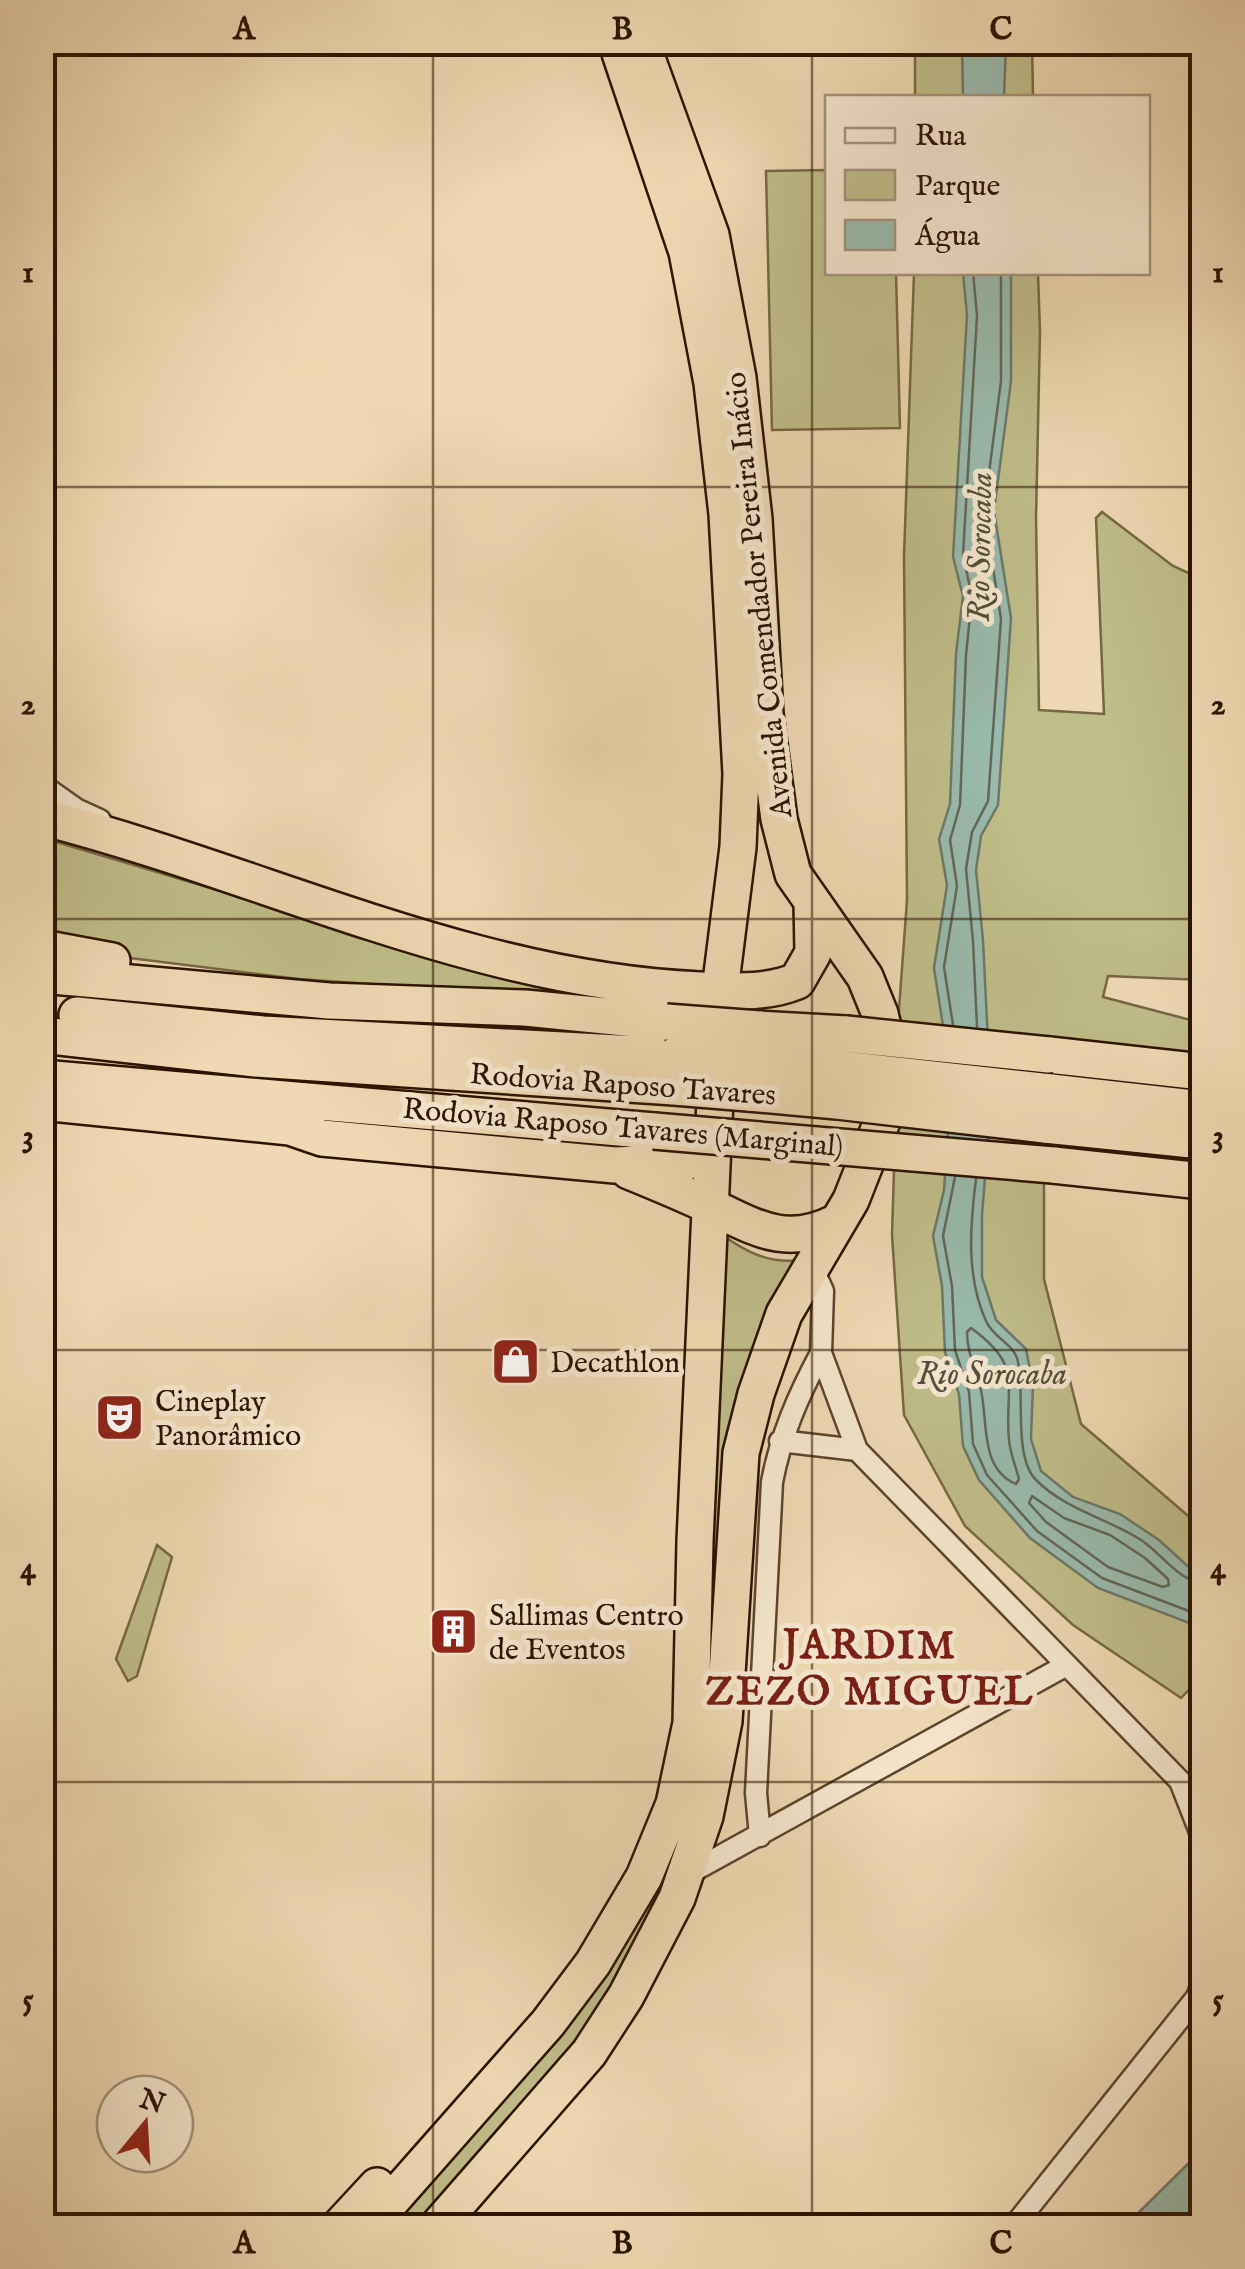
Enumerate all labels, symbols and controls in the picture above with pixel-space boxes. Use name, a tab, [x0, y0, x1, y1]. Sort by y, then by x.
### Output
text: A	[231, 10, 256, 51]
text: B	[611, 10, 633, 51]
text: C	[990, 10, 1013, 51]
legend	[825, 95, 1150, 275]
text: Rua	[915, 118, 966, 156]
text: Parque	[915, 168, 1000, 206]
text: Água	[914, 217, 980, 256]
text: 1	[22, 253, 34, 294]
text: 1	[1212, 253, 1224, 294]
street label: Avenida Comendador Pereira Inácio	[718, 370, 802, 820]
water label: Rio Sorocaba	[960, 472, 1003, 622]
text: 2	[20, 685, 36, 726]
text: 2	[1210, 685, 1226, 726]
street label: Rodovia Raposo Tavares	[469, 1056, 777, 1116]
street label: Rodovia Raposo Tavares (Marginal)	[401, 1091, 845, 1167]
text: 3	[22, 1117, 34, 1158]
text: 3	[1212, 1117, 1224, 1158]
shop icon: Decathlon	[489, 1336, 541, 1388]
place label: Decathlon	[550, 1345, 680, 1383]
water label: Rio Sorocaba	[917, 1355, 1067, 1396]
place label: Cineplay Panorâmico	[155, 1384, 301, 1456]
theatre icon: Cineplay Panorâmico	[94, 1392, 146, 1444]
text: 4	[20, 1549, 36, 1590]
text: 4	[1210, 1549, 1226, 1590]
place label: Sallimas Centro de Eventos	[489, 1598, 684, 1670]
building icon: Sallimas Centro de Eventos	[428, 1606, 480, 1658]
district label: JARDIM ZEZO MIGUEL	[705, 1622, 1035, 1719]
text: 5	[22, 1980, 34, 2021]
text: 5	[1212, 1980, 1224, 2021]
north arrow	[95, 2074, 195, 2174]
text: N	[134, 2082, 169, 2123]
text: A	[231, 2224, 256, 2265]
text: B	[611, 2224, 633, 2265]
text: C	[990, 2224, 1013, 2265]

